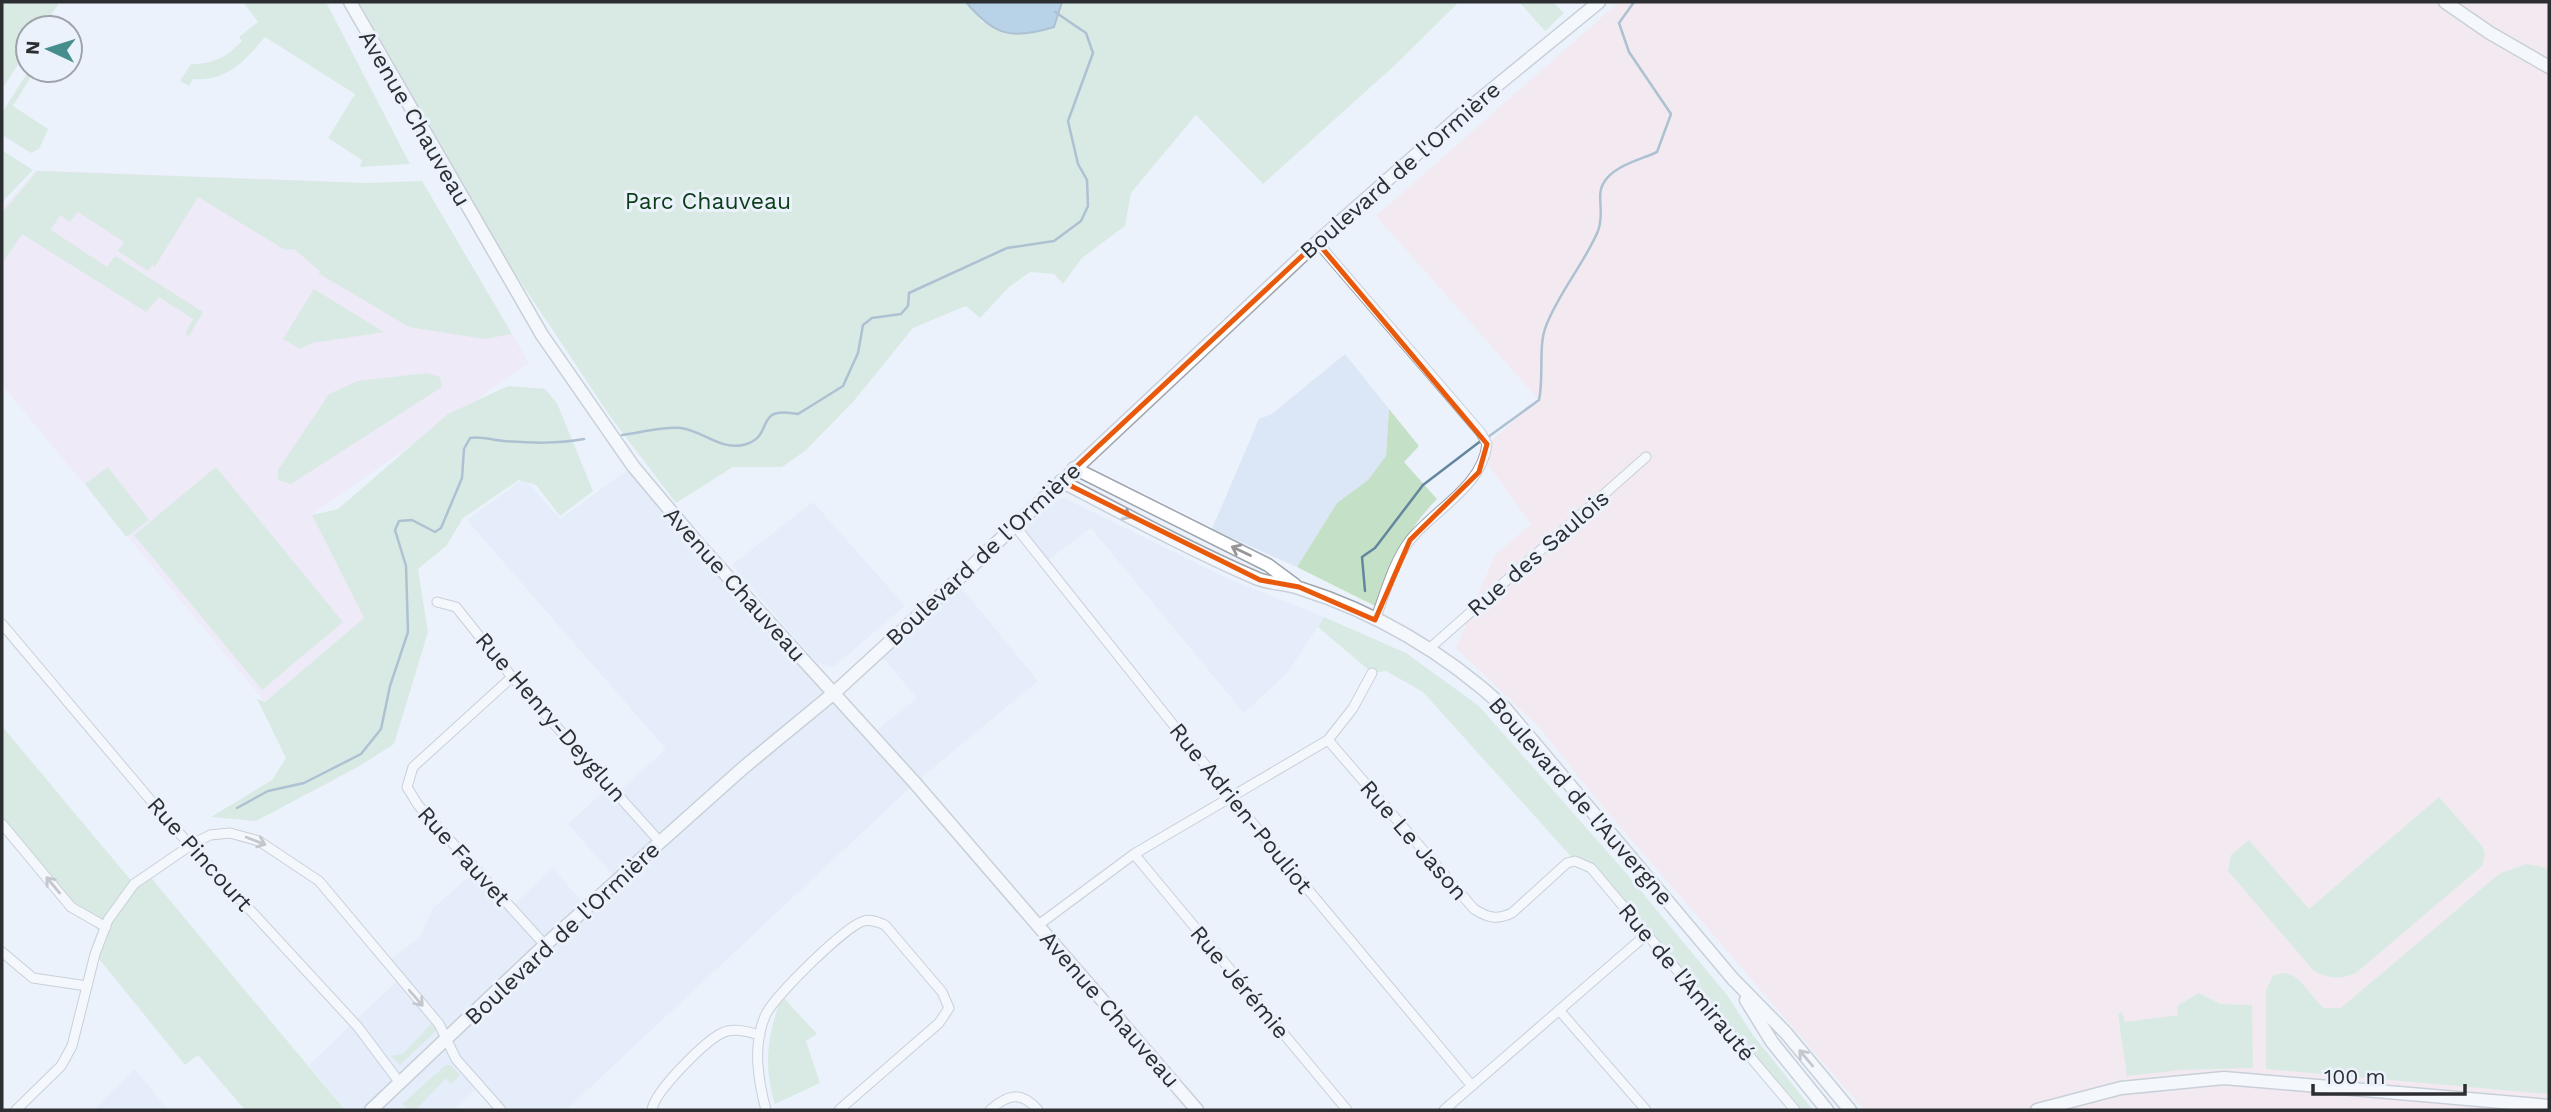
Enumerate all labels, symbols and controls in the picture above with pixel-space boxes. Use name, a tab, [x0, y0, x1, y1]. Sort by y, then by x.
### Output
north arrow	[14, 14, 84, 84]
street label: Avenue Chauveau	[353, 25, 476, 211]
text: N	[21, 40, 45, 56]
street label: Boulevard de l'Ormière	[1295, 76, 1506, 265]
park label: Parc Chauveau	[625, 188, 791, 215]
street label: Boulevard de l'Ormière	[880, 457, 1086, 652]
street label: Rue des Saulois	[1462, 485, 1615, 622]
street label: Avenue Chauveau	[658, 501, 811, 667]
one-way arrow	[1111, 506, 1132, 520]
one-way arrow	[1231, 544, 1252, 558]
street label: Rue Henry-Deyglun	[470, 627, 632, 808]
street label: Boulevard de l'Auvergne	[1483, 692, 1678, 911]
street label: Rue Adrien-Pouliot	[1163, 718, 1318, 899]
street label: Rue Le Jason	[1354, 775, 1473, 906]
street label: Rue Pincourt	[141, 792, 258, 917]
street label: Rue Fauvet	[412, 801, 516, 912]
one-way arrow	[244, 836, 266, 848]
street label: Boulevard de l'Ormière	[459, 836, 665, 1031]
one-way arrow	[45, 877, 61, 895]
street label: Rue de l'Amirauté	[1613, 898, 1761, 1067]
street label: Rue Jérémie	[1184, 920, 1295, 1044]
street label: Avenue Chauveau	[1034, 925, 1185, 1093]
one-way arrow	[408, 989, 424, 1007]
one-way arrow	[1798, 1049, 1814, 1067]
scale bar	[2313, 1052, 2465, 1096]
text: 100 m	[2324, 1064, 2386, 1089]

